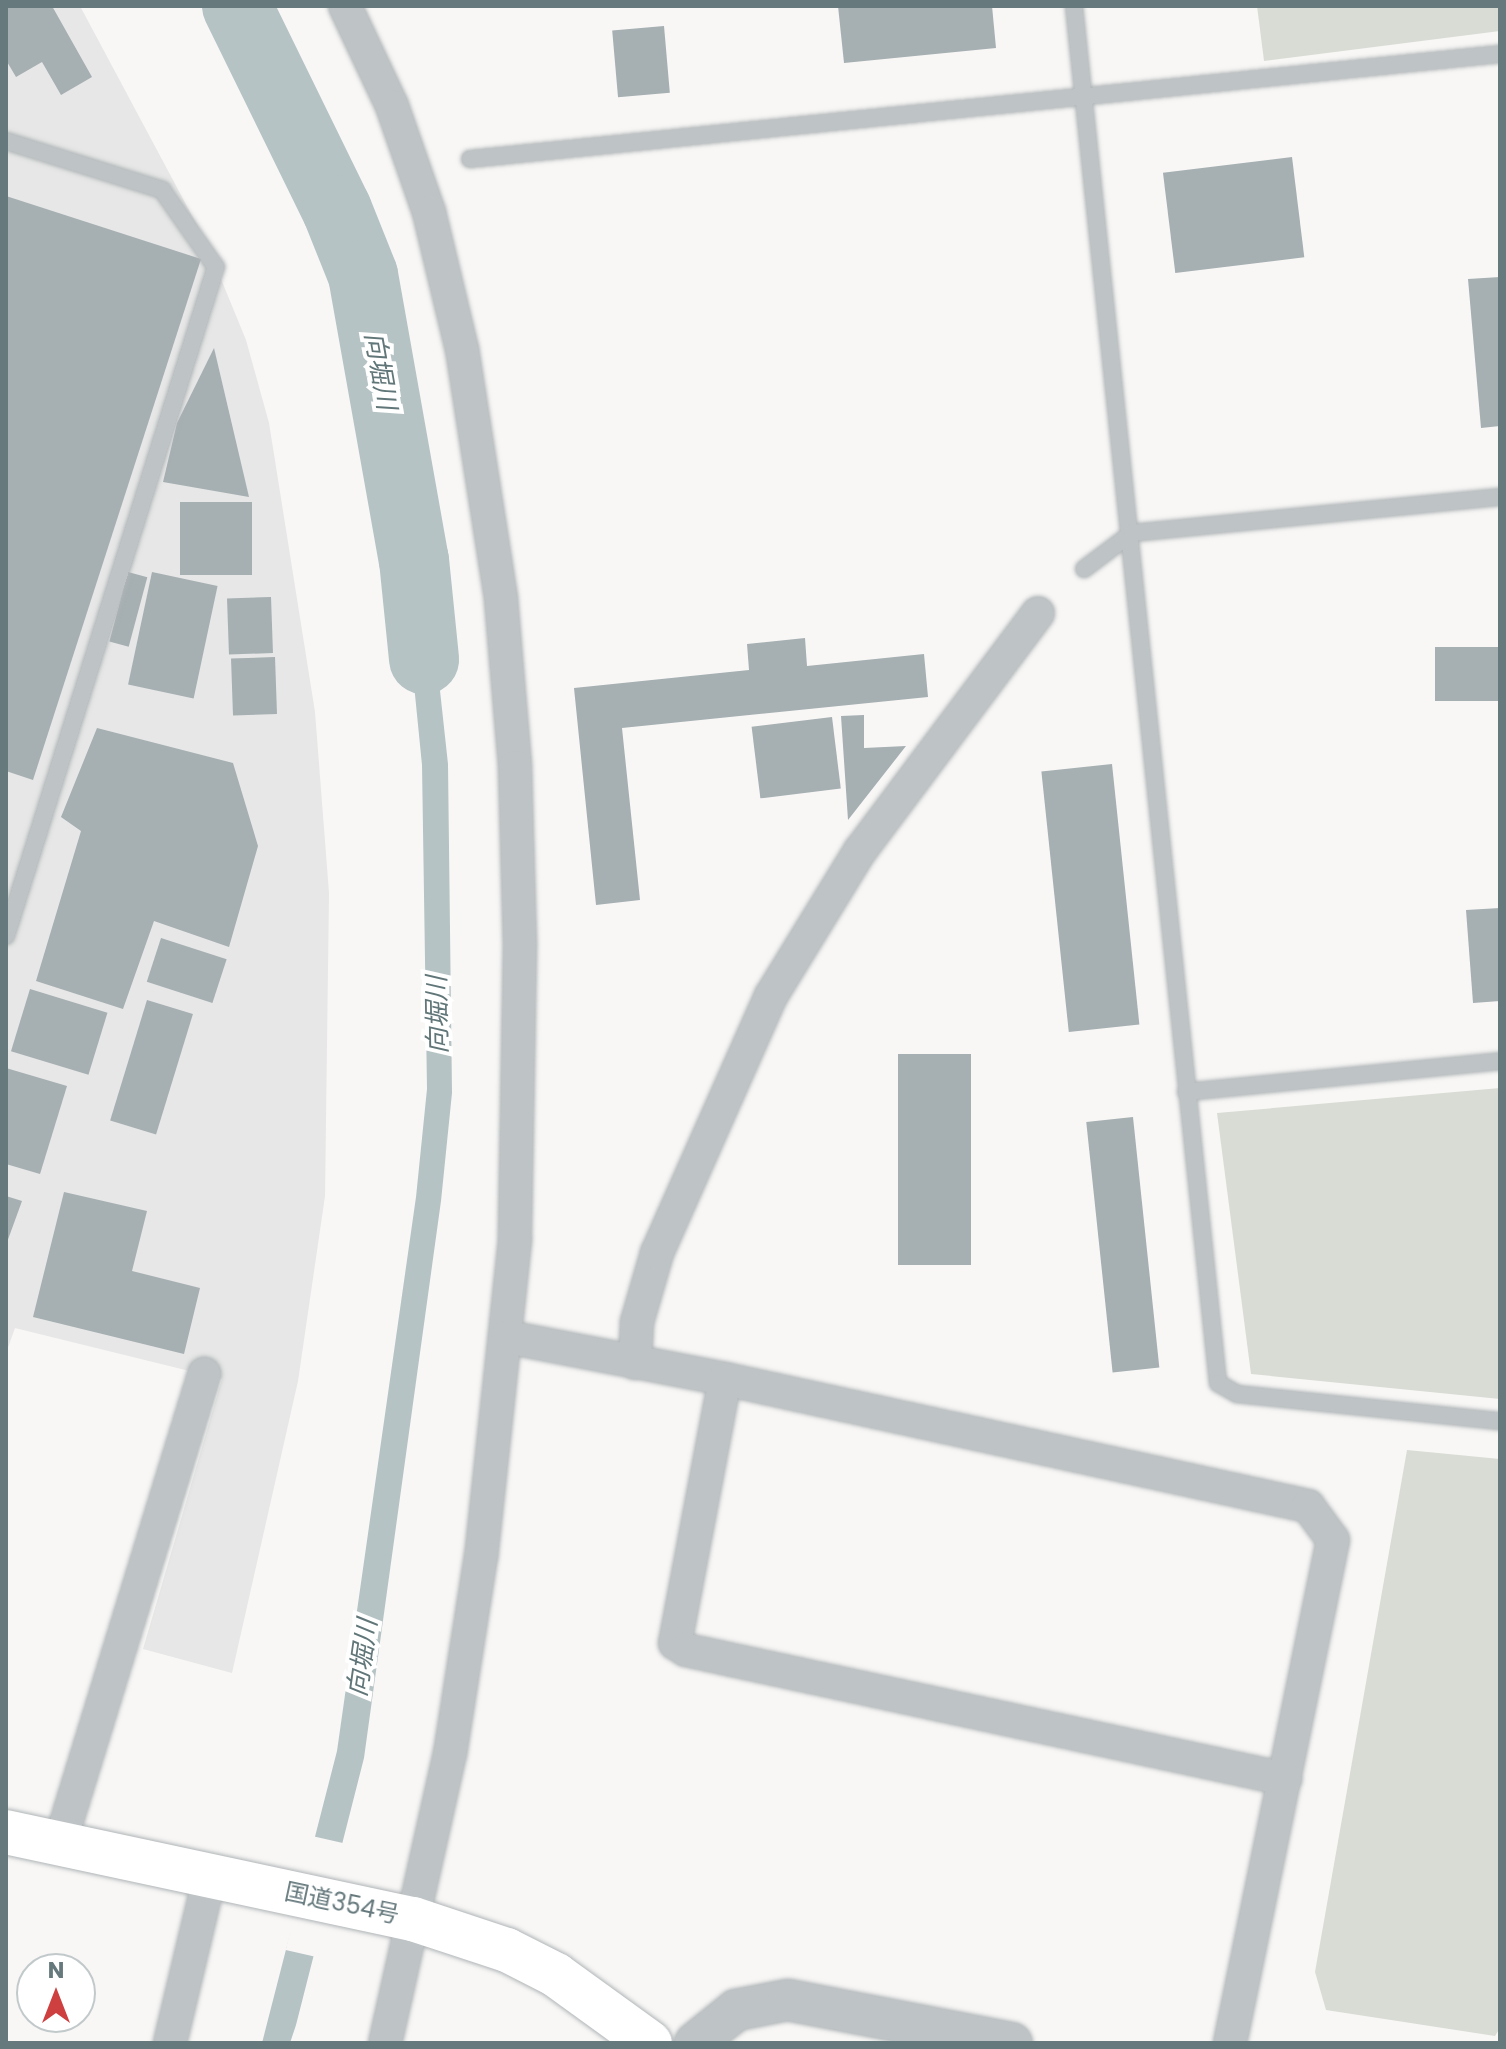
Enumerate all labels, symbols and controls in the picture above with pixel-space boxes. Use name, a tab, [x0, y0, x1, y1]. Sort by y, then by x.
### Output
water label: 向堀川	[358, 330, 402, 412]
water label: 向堀川	[422, 976, 454, 1054]
water label: 向堀川	[342, 1617, 384, 1699]
street label: 国道354号	[282, 1877, 402, 1929]
north arrow	[16, 1953, 96, 2033]
text: N	[48, 1955, 64, 1986]

